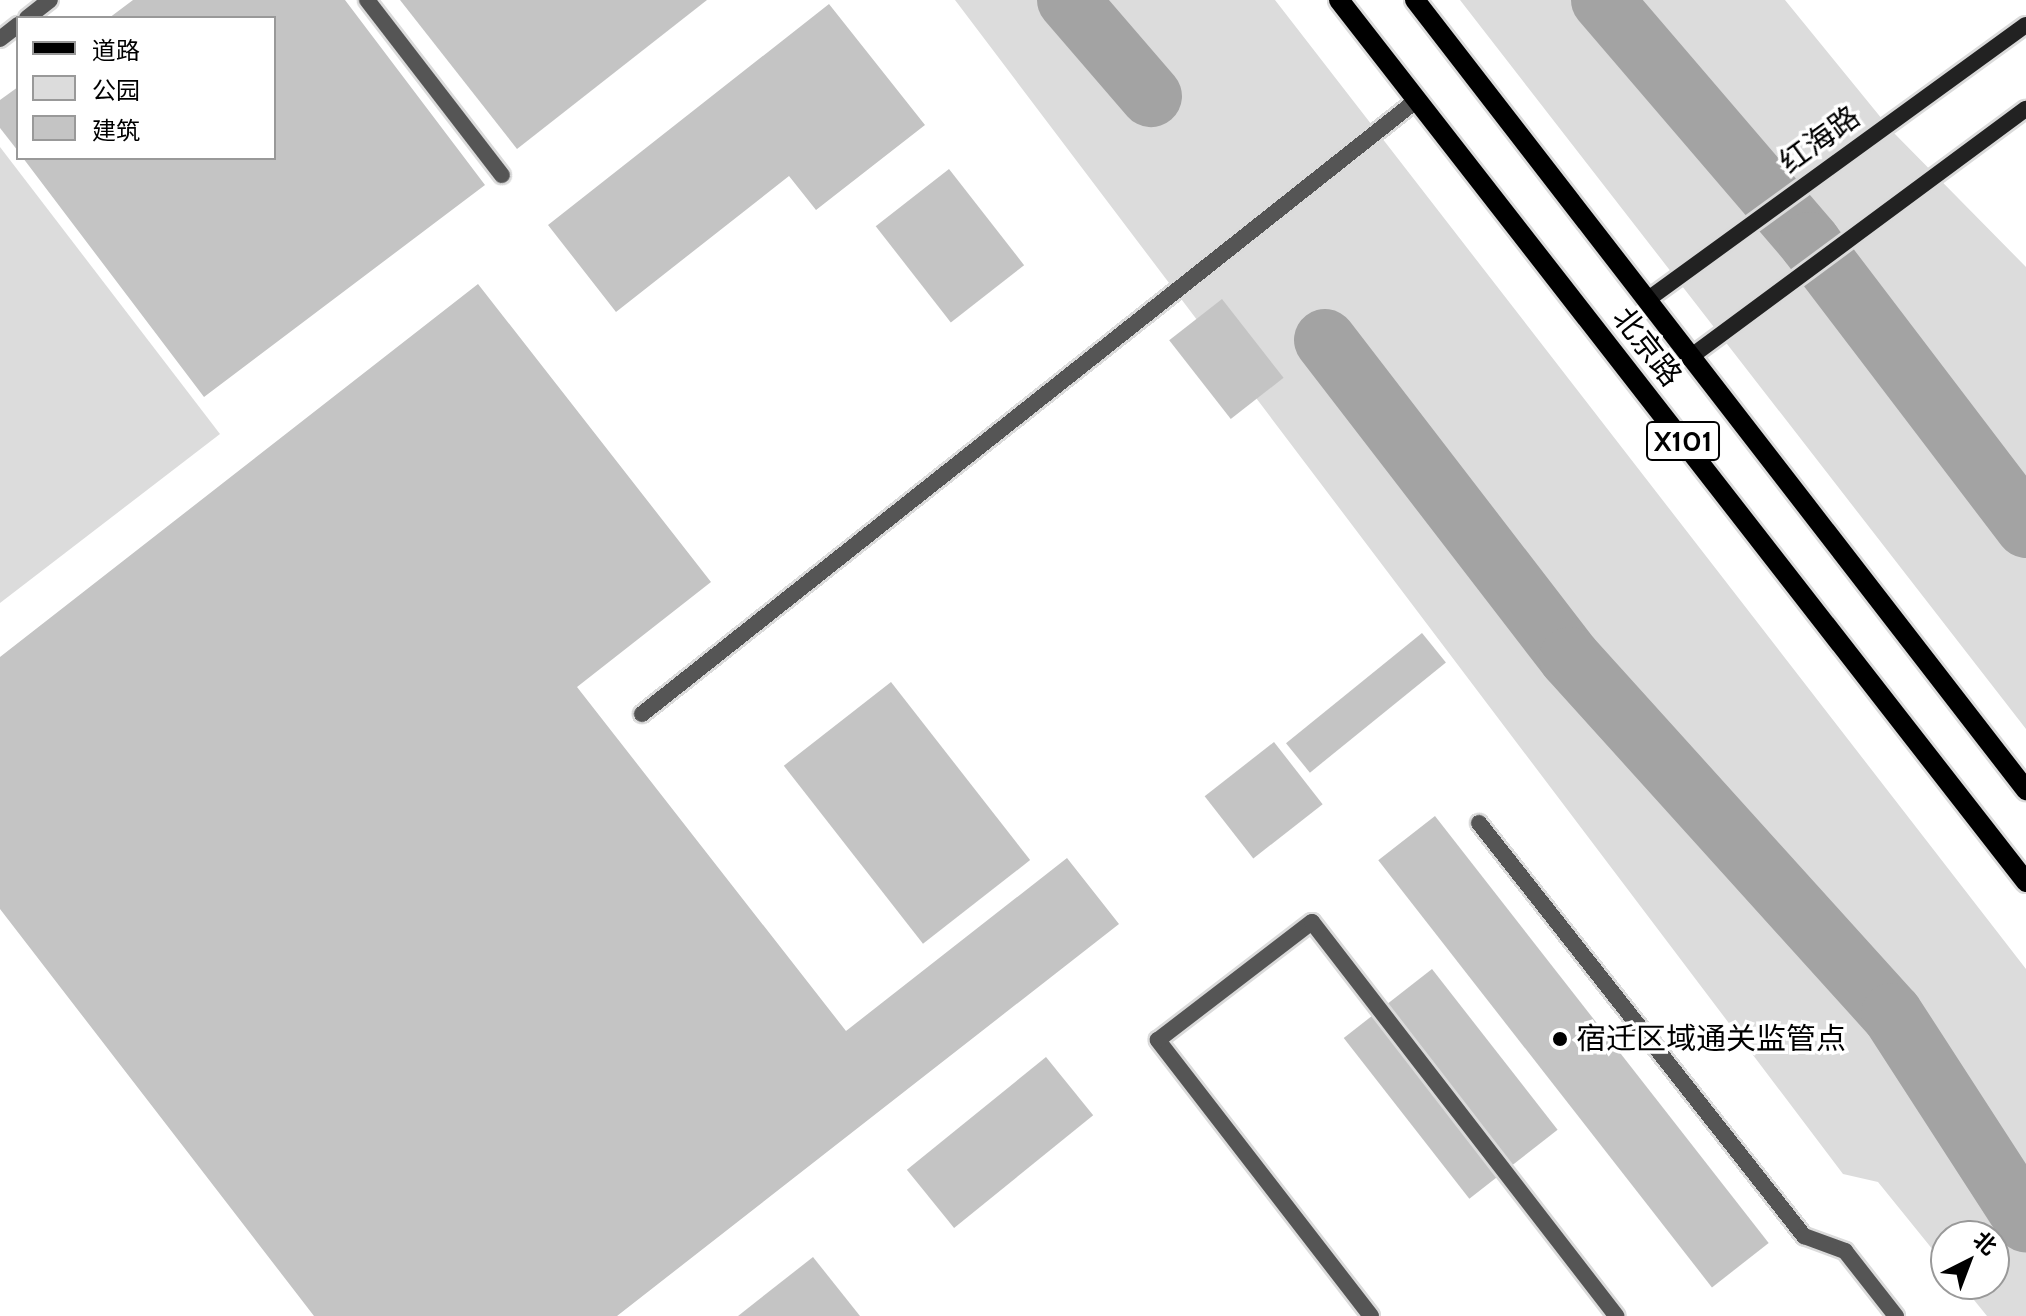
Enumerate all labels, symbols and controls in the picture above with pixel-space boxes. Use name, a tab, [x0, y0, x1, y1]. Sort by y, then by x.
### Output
legend	[16, 16, 276, 160]
text: 道路	[92, 36, 140, 65]
text: 公园	[92, 76, 140, 105]
street label: 红海路	[1773, 99, 1867, 181]
text: 建筑	[92, 116, 140, 145]
street label: 北京路	[1605, 300, 1689, 394]
road number: X101	[1645, 417, 1721, 465]
place label: 宿迁区域通关监管点	[1576, 1021, 1846, 1057]
marker: 宿迁区域通关监管点	[1551, 1030, 1569, 1048]
north arrow	[1930, 1220, 2010, 1300]
text: 北	[1968, 1226, 2002, 1261]

